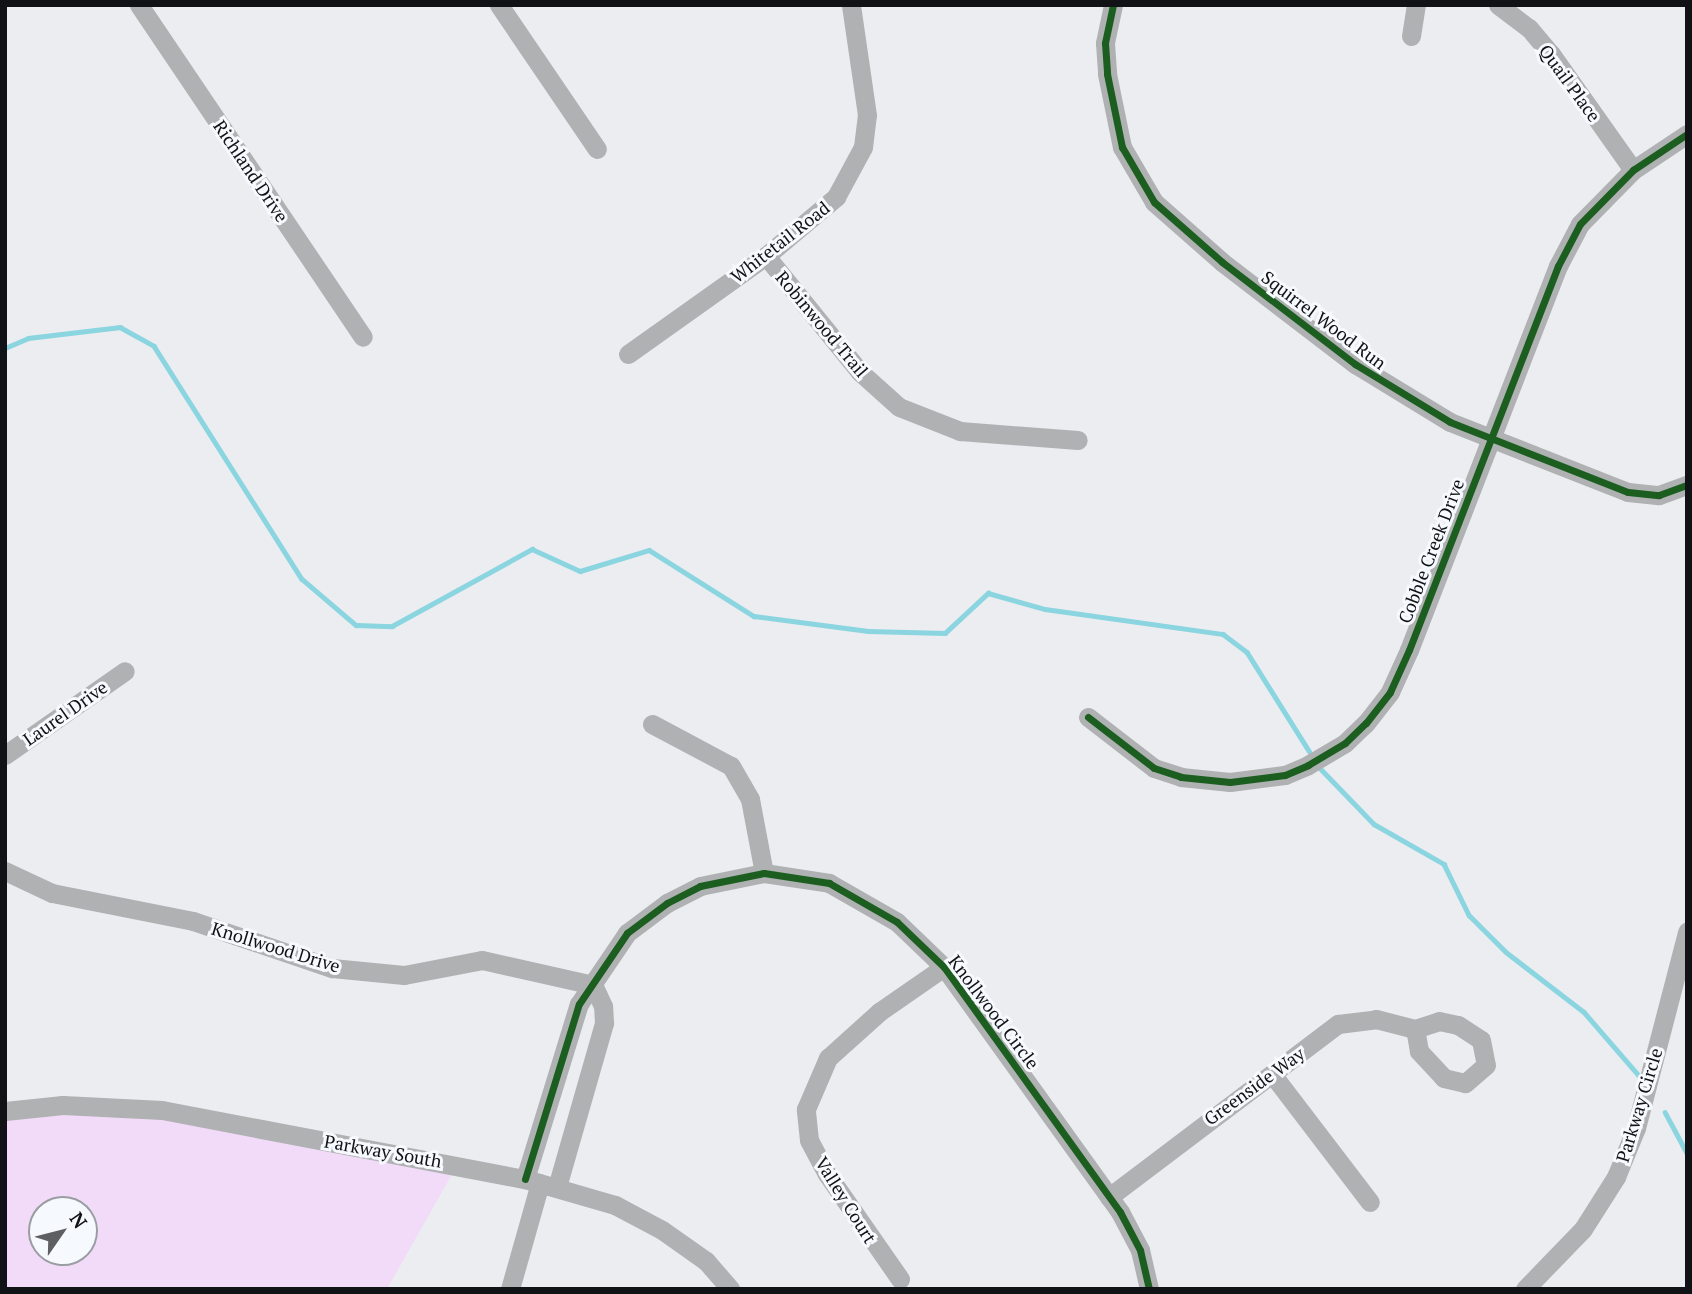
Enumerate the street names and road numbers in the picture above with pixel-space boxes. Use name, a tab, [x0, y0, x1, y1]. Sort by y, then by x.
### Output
street label: Quail Place	[1535, 40, 1605, 126]
street label: Richland Drive	[209, 116, 293, 226]
street label: Whitetail Road	[726, 197, 834, 287]
street label: Squirrel Wood Run	[1257, 266, 1391, 374]
street label: Robinwood Trail	[771, 267, 873, 381]
street label: Cobble Creek Drive	[1394, 476, 1468, 626]
street label: Laurel Drive	[19, 676, 111, 750]
street label: Knollwood Drive	[209, 917, 343, 977]
street label: Knollwood Circle	[944, 951, 1044, 1073]
street label: Greenside Way	[1200, 1042, 1308, 1130]
street label: Parkway Circle	[1611, 1045, 1667, 1165]
street label: Parkway South	[323, 1130, 443, 1172]
street label: Valley Court	[811, 1153, 881, 1247]

